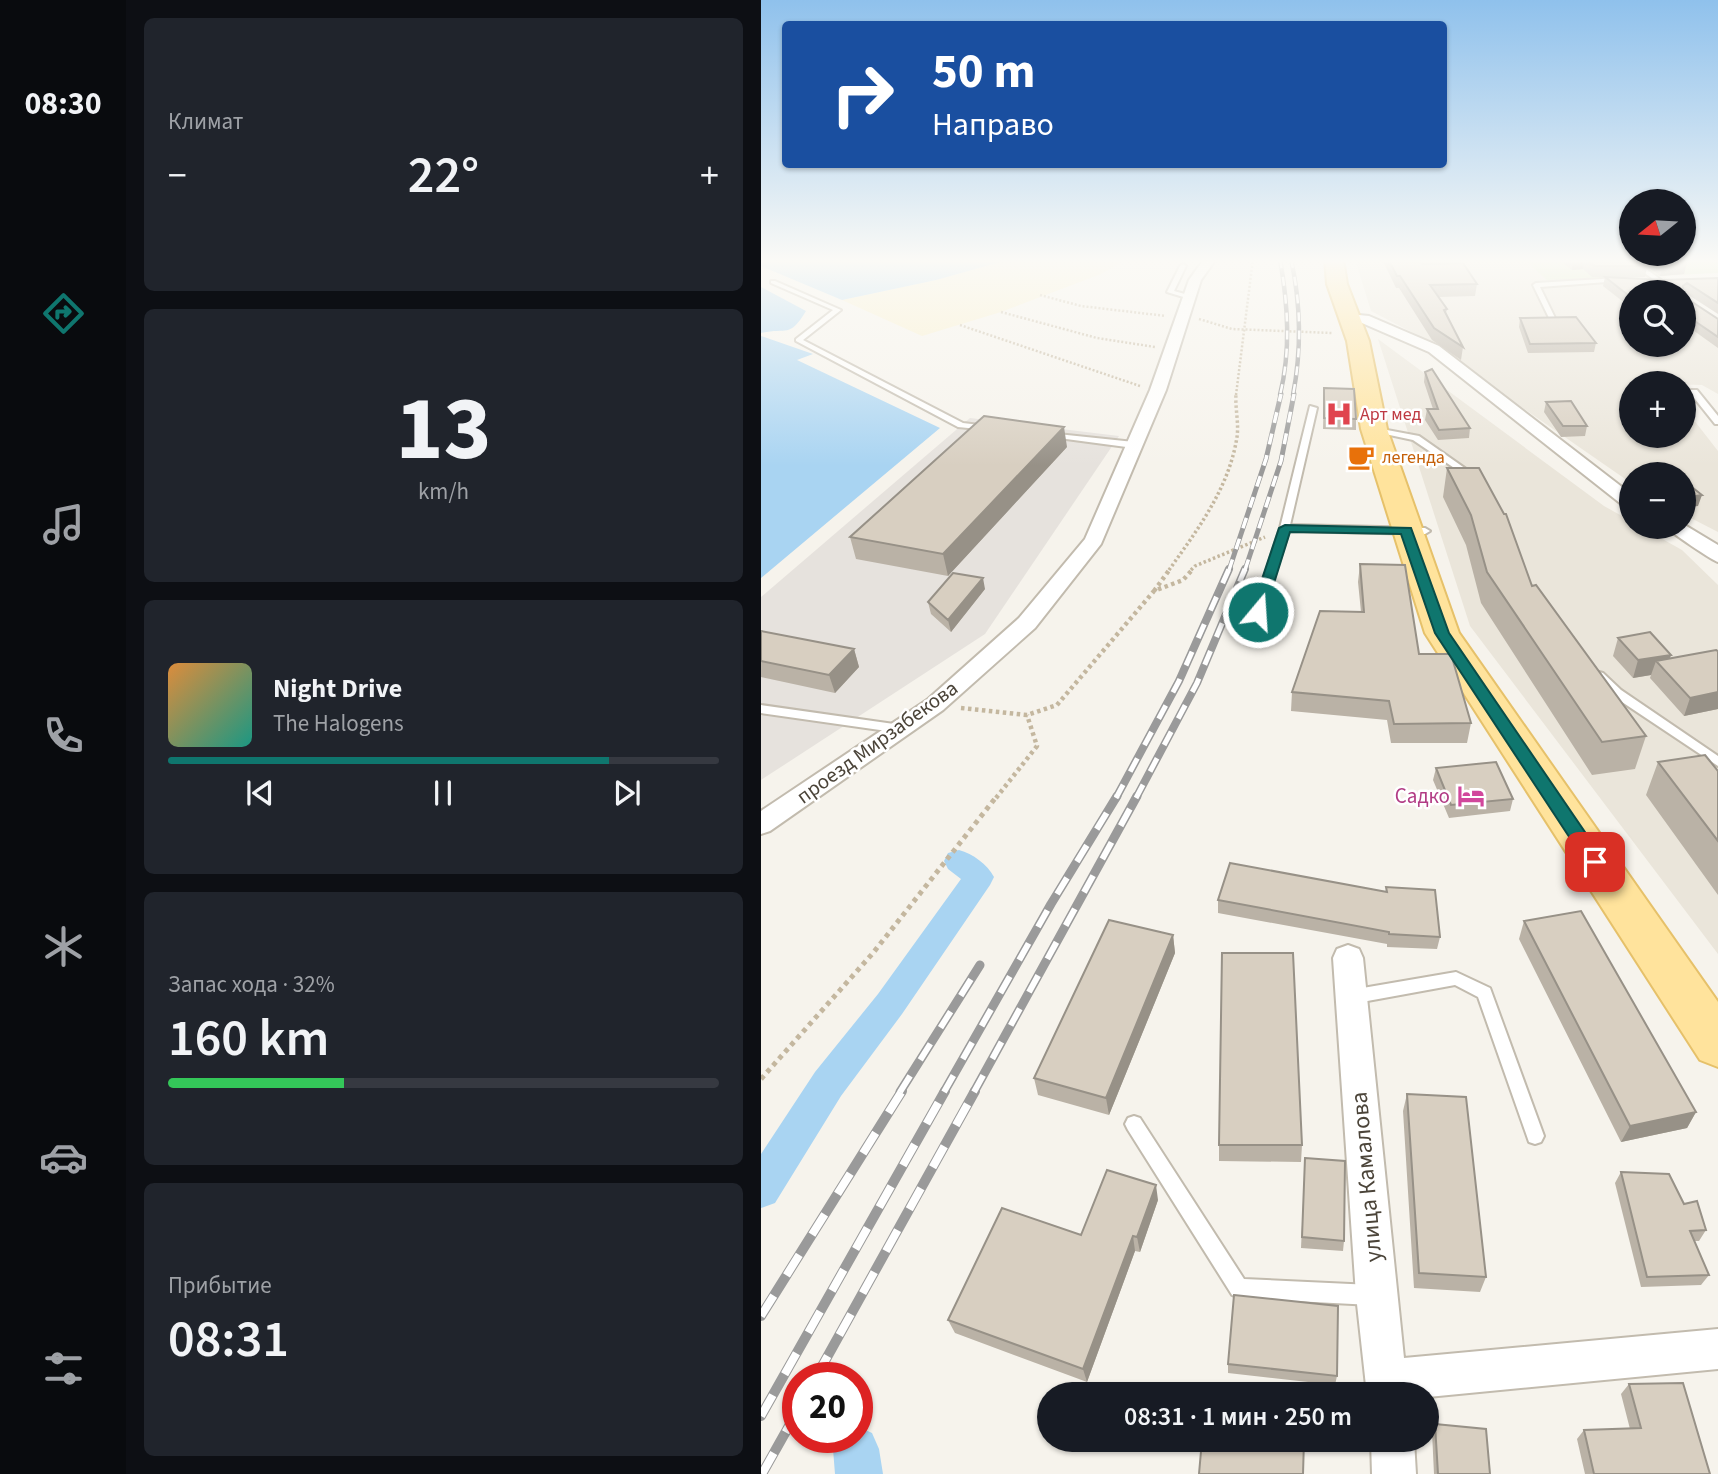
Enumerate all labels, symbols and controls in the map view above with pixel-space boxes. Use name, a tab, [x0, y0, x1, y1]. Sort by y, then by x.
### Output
text: 50 m	[932, 37, 1036, 107]
icon: right	[817, 49, 908, 140]
text: 08:30	[24, 81, 102, 127]
text: Направо	[932, 102, 1054, 148]
text: Климат	[168, 105, 243, 138]
text: 22°	[408, 139, 479, 213]
text: −	[168, 149, 187, 203]
text: +	[700, 149, 719, 203]
north arrow	[1619, 189, 1695, 266]
map controls	[1619, 189, 1696, 539]
button: search	[1619, 280, 1696, 357]
icon: directions	[39, 289, 88, 338]
text: 13	[395, 365, 492, 494]
button: +	[1619, 371, 1696, 448]
hospital icon: Арт мед	[1324, 399, 1354, 429]
place label: Арт мед	[1360, 402, 1422, 427]
cafe icon: легенда	[1346, 442, 1376, 472]
place label: легенда	[1382, 445, 1445, 470]
button: −	[1619, 462, 1696, 539]
text: km/h	[418, 475, 469, 508]
icon: music	[39, 500, 88, 549]
position arrow	[1221, 575, 1295, 649]
text: Night Drive	[273, 670, 402, 707]
street label: проезд Мирзабекова	[790, 673, 964, 811]
text: The Halogens	[273, 707, 404, 740]
icon: phone	[39, 711, 88, 760]
icon: previous	[241, 774, 279, 812]
icon: pause	[424, 774, 462, 812]
icon: next	[608, 774, 646, 812]
place label: Садко	[1395, 781, 1450, 811]
hotel icon: Садко	[1456, 781, 1486, 811]
pin	[1565, 832, 1625, 892]
icon: arrive	[1576, 843, 1614, 881]
icon: climate	[39, 922, 88, 971]
text: Запас хода · 32%	[168, 968, 335, 1001]
text: 160 km	[168, 1002, 329, 1076]
street label: улица Камалова	[1342, 1090, 1391, 1264]
icon: car	[39, 1133, 88, 1182]
text: Прибытие	[168, 1269, 272, 1302]
text: 08:31	[168, 1303, 289, 1377]
icon: filters	[39, 1344, 88, 1393]
speed limit sign: 20	[782, 1362, 873, 1453]
text: 08:31 · 1 мин · 250 m	[1124, 1398, 1352, 1435]

